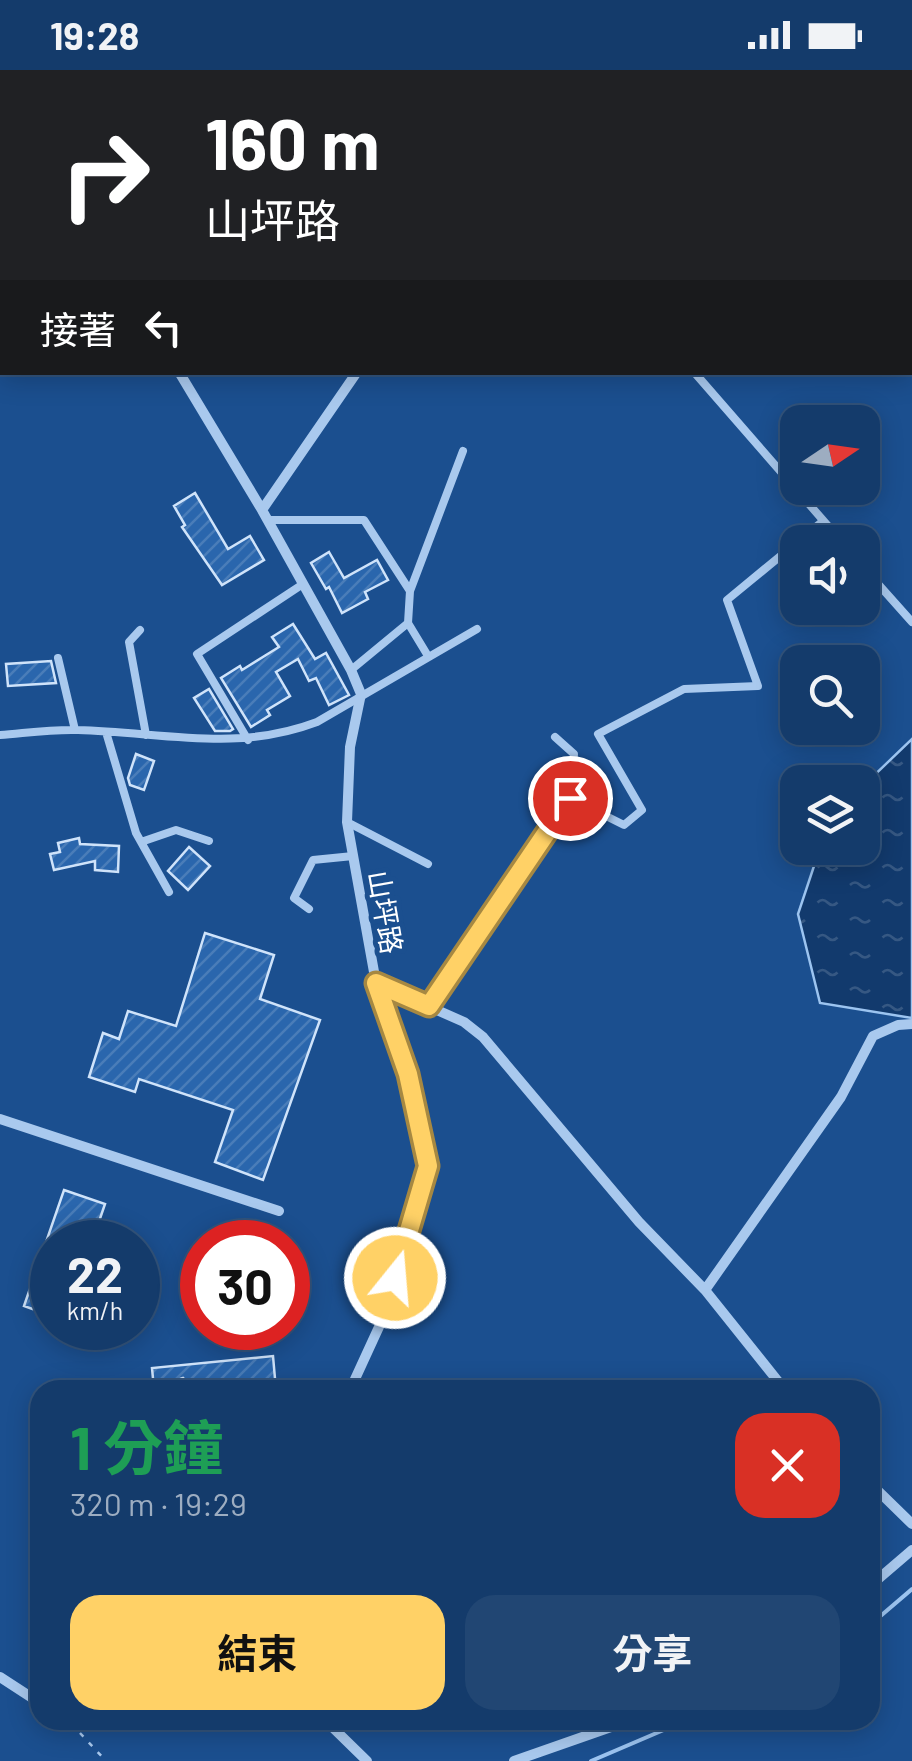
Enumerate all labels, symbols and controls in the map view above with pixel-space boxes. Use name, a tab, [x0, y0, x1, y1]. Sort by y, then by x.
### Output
text: 19:28	[50, 12, 139, 58]
text: 160 m	[205, 100, 380, 184]
icon: right	[40, 110, 170, 240]
text: 山坪路	[205, 192, 340, 246]
icon: left	[136, 300, 191, 355]
text: 接著	[40, 306, 116, 352]
north arrow	[780, 405, 880, 505]
map controls	[780, 405, 880, 865]
button: sound	[780, 525, 880, 625]
button: search	[780, 645, 880, 745]
pin	[528, 756, 613, 841]
button: layers	[780, 765, 880, 865]
icon: arrive	[543, 771, 598, 826]
street label: 山坪路	[362, 868, 410, 956]
speed limit sign: 30	[180, 1220, 310, 1350]
position arrow	[343, 1226, 447, 1330]
text: 22	[67, 1243, 123, 1303]
text: km/h	[67, 1295, 123, 1325]
text: 1 分鐘	[70, 1410, 223, 1482]
button: close	[735, 1413, 840, 1518]
text: 320 m · 19:29	[70, 1484, 247, 1522]
button: 結束	[70, 1595, 445, 1710]
button: 分享	[465, 1595, 840, 1710]

